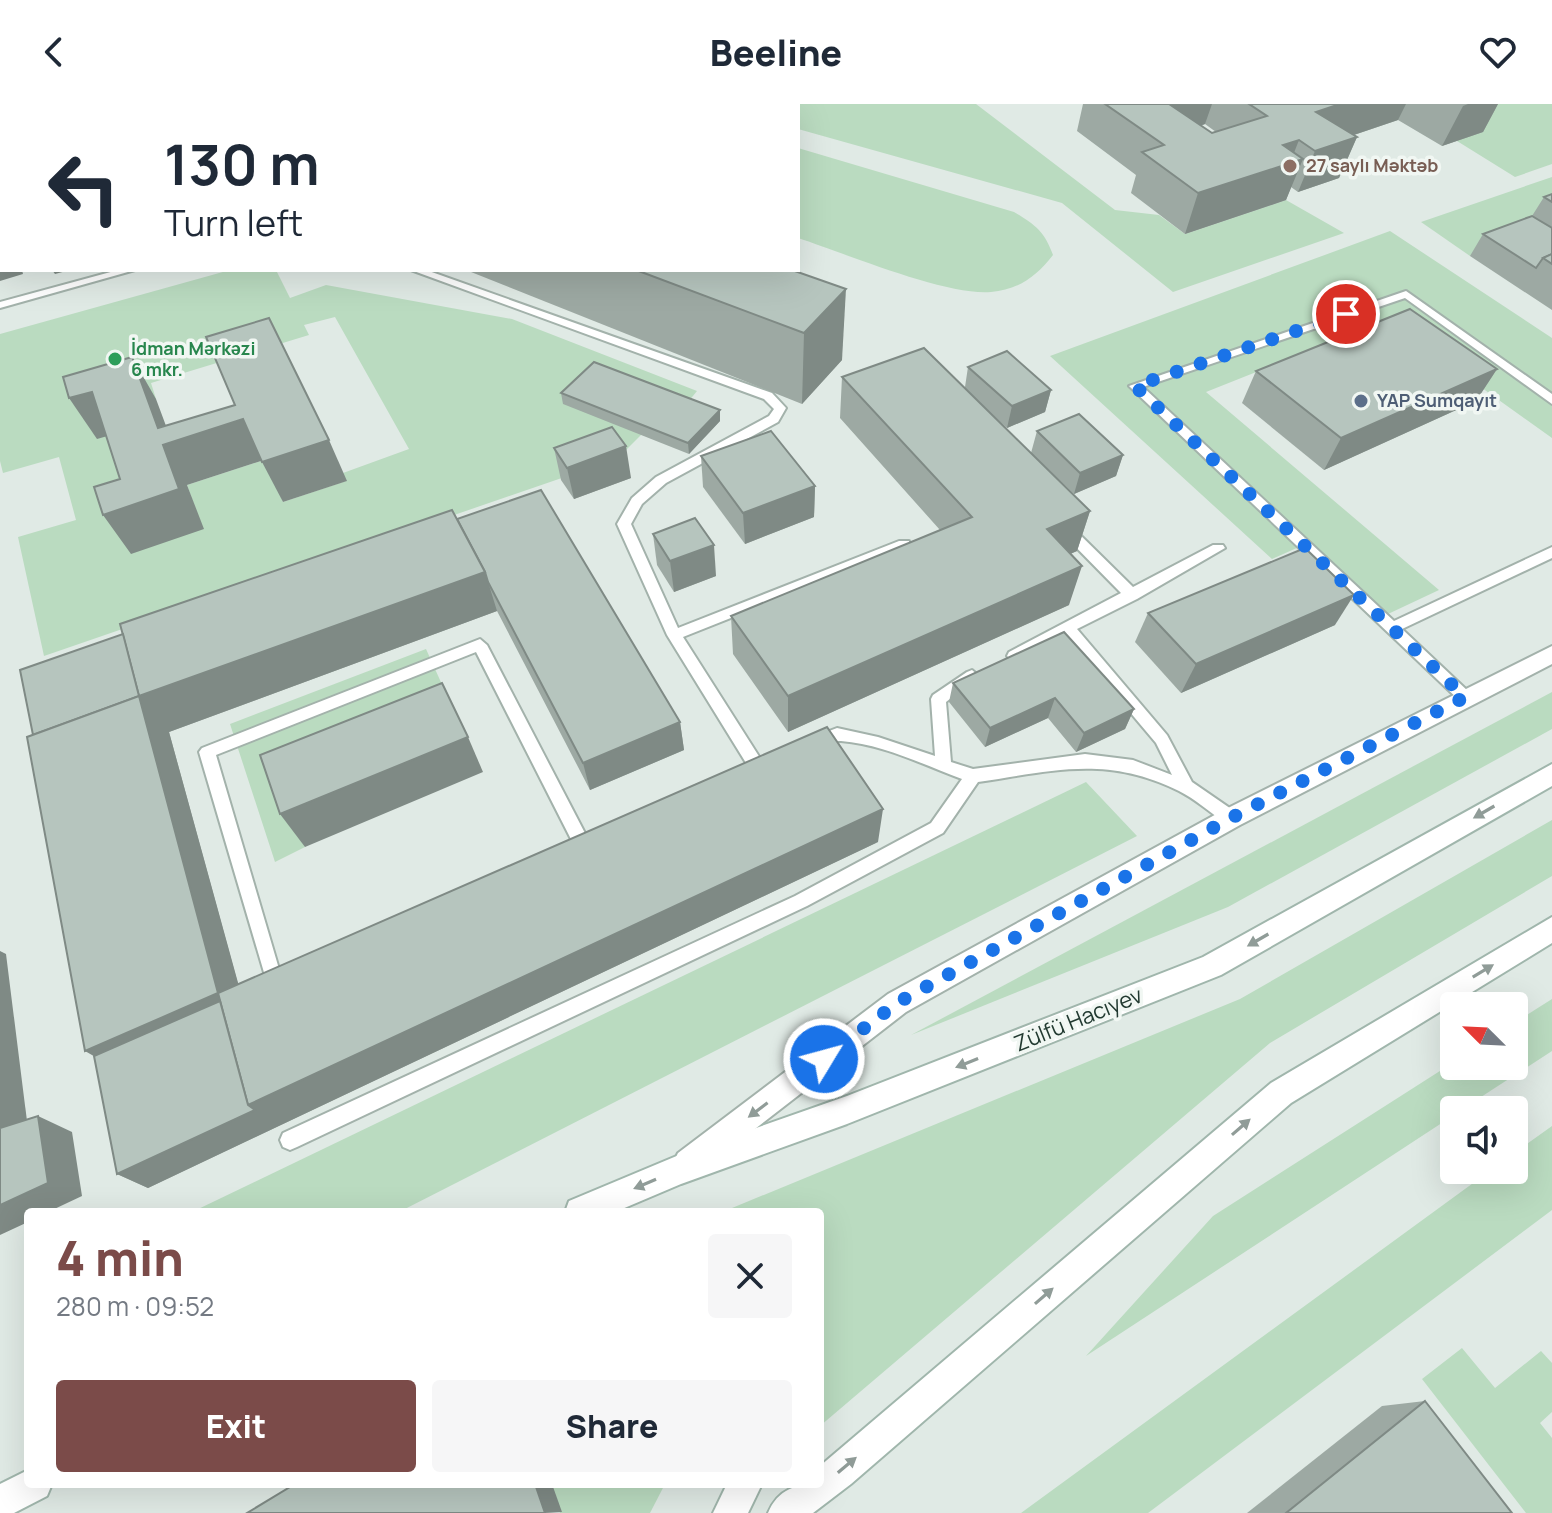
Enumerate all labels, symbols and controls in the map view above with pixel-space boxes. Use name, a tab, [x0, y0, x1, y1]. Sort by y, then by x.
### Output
text: Beeline	[710, 28, 842, 77]
icon: back	[32, 30, 76, 74]
icon: heart	[1476, 30, 1520, 74]
text: 130 m	[164, 125, 320, 202]
icon: left	[32, 136, 136, 240]
place label: 27 saylı Məktəb	[1306, 153, 1438, 177]
marker: 27 saylı Məktəb	[1281, 157, 1299, 175]
text: Turn left	[164, 198, 303, 247]
pin	[1312, 280, 1380, 348]
icon: arrive	[1324, 292, 1368, 336]
place label: İdman Mәrkәzi 6 mkr.	[131, 336, 256, 381]
marker: İdman Mәrkәzi 6 mkr.	[106, 350, 124, 368]
place label: YAP Sumqayıt	[1377, 388, 1497, 412]
marker: YAP Sumqayıt	[1352, 392, 1370, 410]
one-way arrow	[1473, 805, 1495, 819]
one-way arrow	[1247, 933, 1269, 947]
one-way arrow	[1472, 964, 1494, 978]
street label: Zülfü Hacıyev	[1009, 980, 1147, 1058]
north arrow	[1440, 992, 1528, 1080]
map controls	[1440, 992, 1528, 1184]
position arrow	[782, 1017, 866, 1101]
one-way arrow	[955, 1057, 979, 1070]
button: sound	[1440, 1096, 1528, 1184]
one-way arrow	[747, 1101, 768, 1117]
one-way arrow	[1231, 1119, 1251, 1136]
one-way arrow	[633, 1178, 657, 1191]
text: 4 min	[56, 1225, 184, 1290]
button: close	[708, 1234, 792, 1318]
text: 280 m · 09:52	[56, 1288, 214, 1324]
one-way arrow	[1034, 1288, 1054, 1305]
button: Exit	[56, 1380, 416, 1472]
button: Share	[432, 1380, 792, 1472]
one-way arrow	[836, 1457, 856, 1474]

